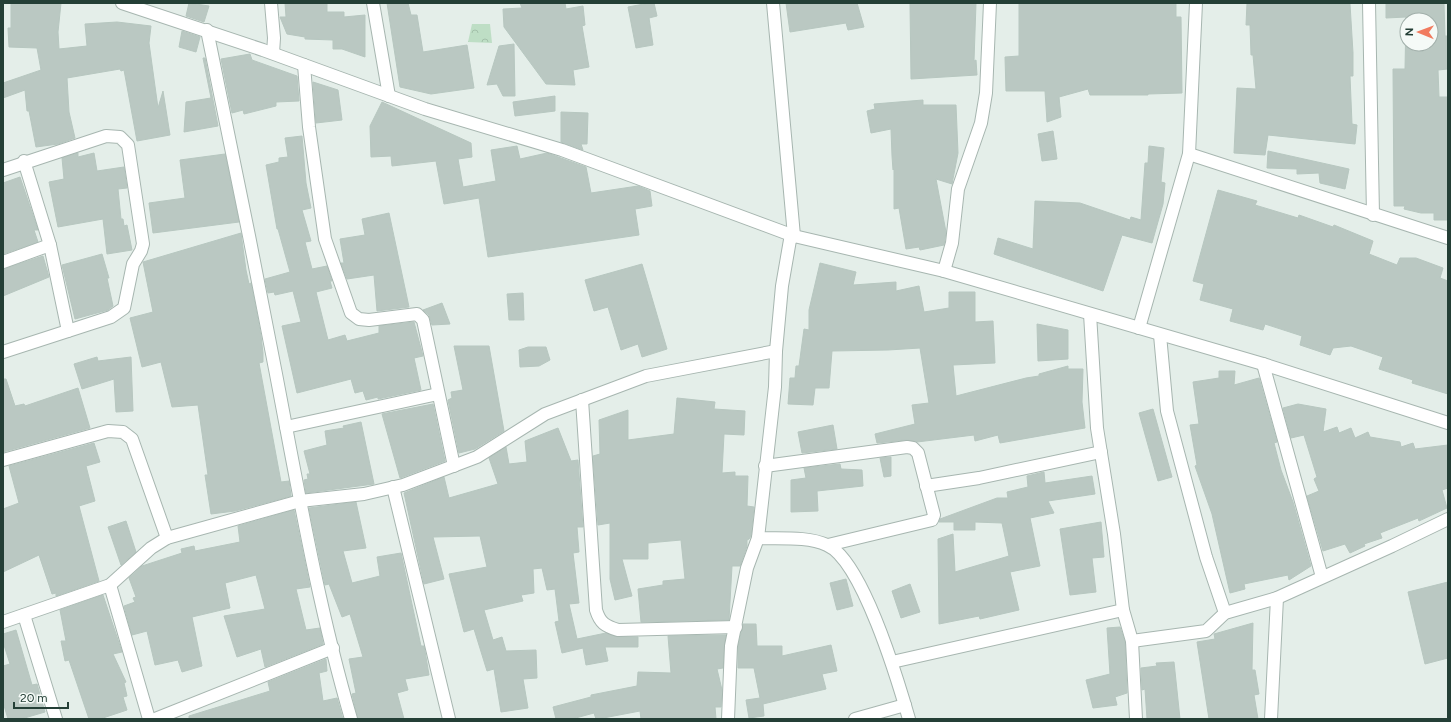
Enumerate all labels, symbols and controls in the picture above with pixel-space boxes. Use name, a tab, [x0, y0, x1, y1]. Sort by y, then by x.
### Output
north arrow	[1399, 12, 1439, 52]
text: N	[1403, 27, 1416, 36]
scale bar	[14, 684, 68, 710]
text: 20 m	[20, 691, 48, 705]

